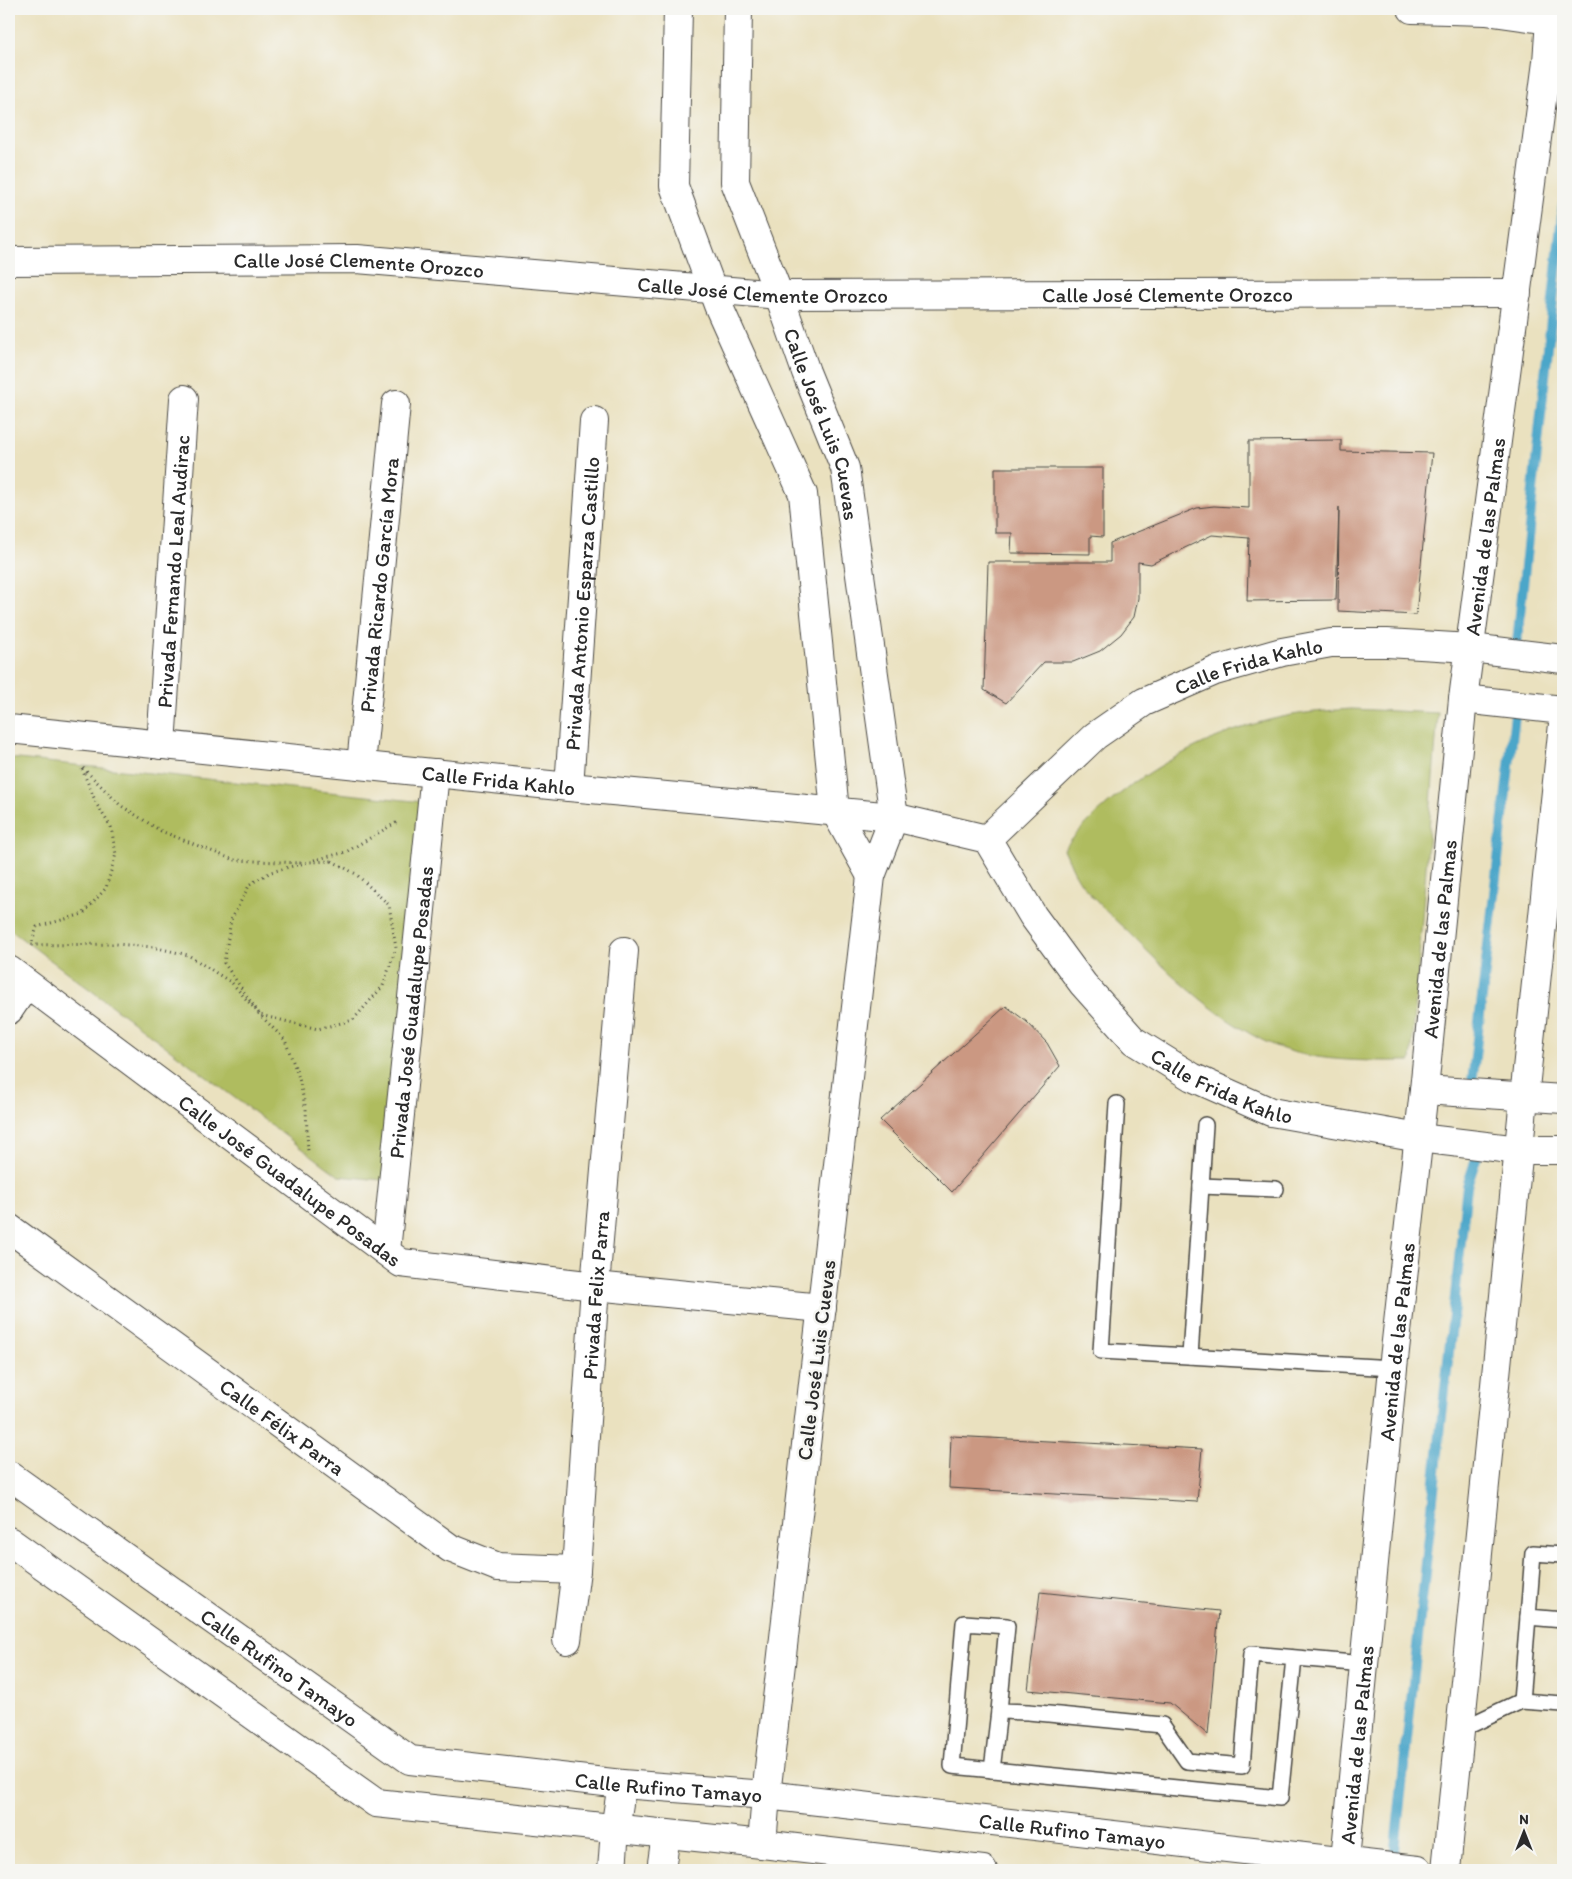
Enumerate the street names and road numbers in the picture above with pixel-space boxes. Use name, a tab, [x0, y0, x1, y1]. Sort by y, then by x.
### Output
street label: Calle José Clemente Orozco	[233, 246, 485, 282]
street label: Calle José Clemente Orozco	[636, 270, 888, 307]
street label: Calle José Clemente Orozco	[1042, 281, 1293, 307]
street label: Calle José Luis Cuevas	[779, 324, 865, 522]
street label: Privada Fernando Leal Audirac	[151, 434, 194, 709]
street label: Avenida de las Palmas	[1459, 436, 1510, 637]
street label: Privada Ricardo García Mora	[354, 456, 403, 714]
street label: Privada Antonio Esparza Castillo	[559, 456, 604, 751]
street label: Calle Frida Kahlo	[1170, 632, 1325, 700]
street label: Calle Frida Kahlo	[420, 759, 576, 800]
street label: Avenida de las Palmas	[1417, 838, 1461, 1039]
street label: Privada José Guadalupe Posadas	[383, 865, 438, 1160]
street label: Calle Frida Kahlo	[1146, 1042, 1295, 1128]
street label: Calle José Guadalupe Posadas	[174, 1089, 407, 1272]
street label: Privada Felix Parra	[576, 1210, 614, 1381]
street label: Avenida de las Palmas	[1373, 1241, 1419, 1442]
street label: Calle José Luis Cuevas	[791, 1258, 841, 1462]
street label: Calle Félix Parra	[215, 1373, 350, 1480]
street label: Calle Rufino Tamayo	[196, 1603, 363, 1732]
street label: Avenida de las Palmas	[1334, 1644, 1378, 1845]
street label: Calle Rufino Tamayo	[574, 1766, 763, 1807]
street label: Calle Rufino Tamayo	[977, 1807, 1167, 1853]

